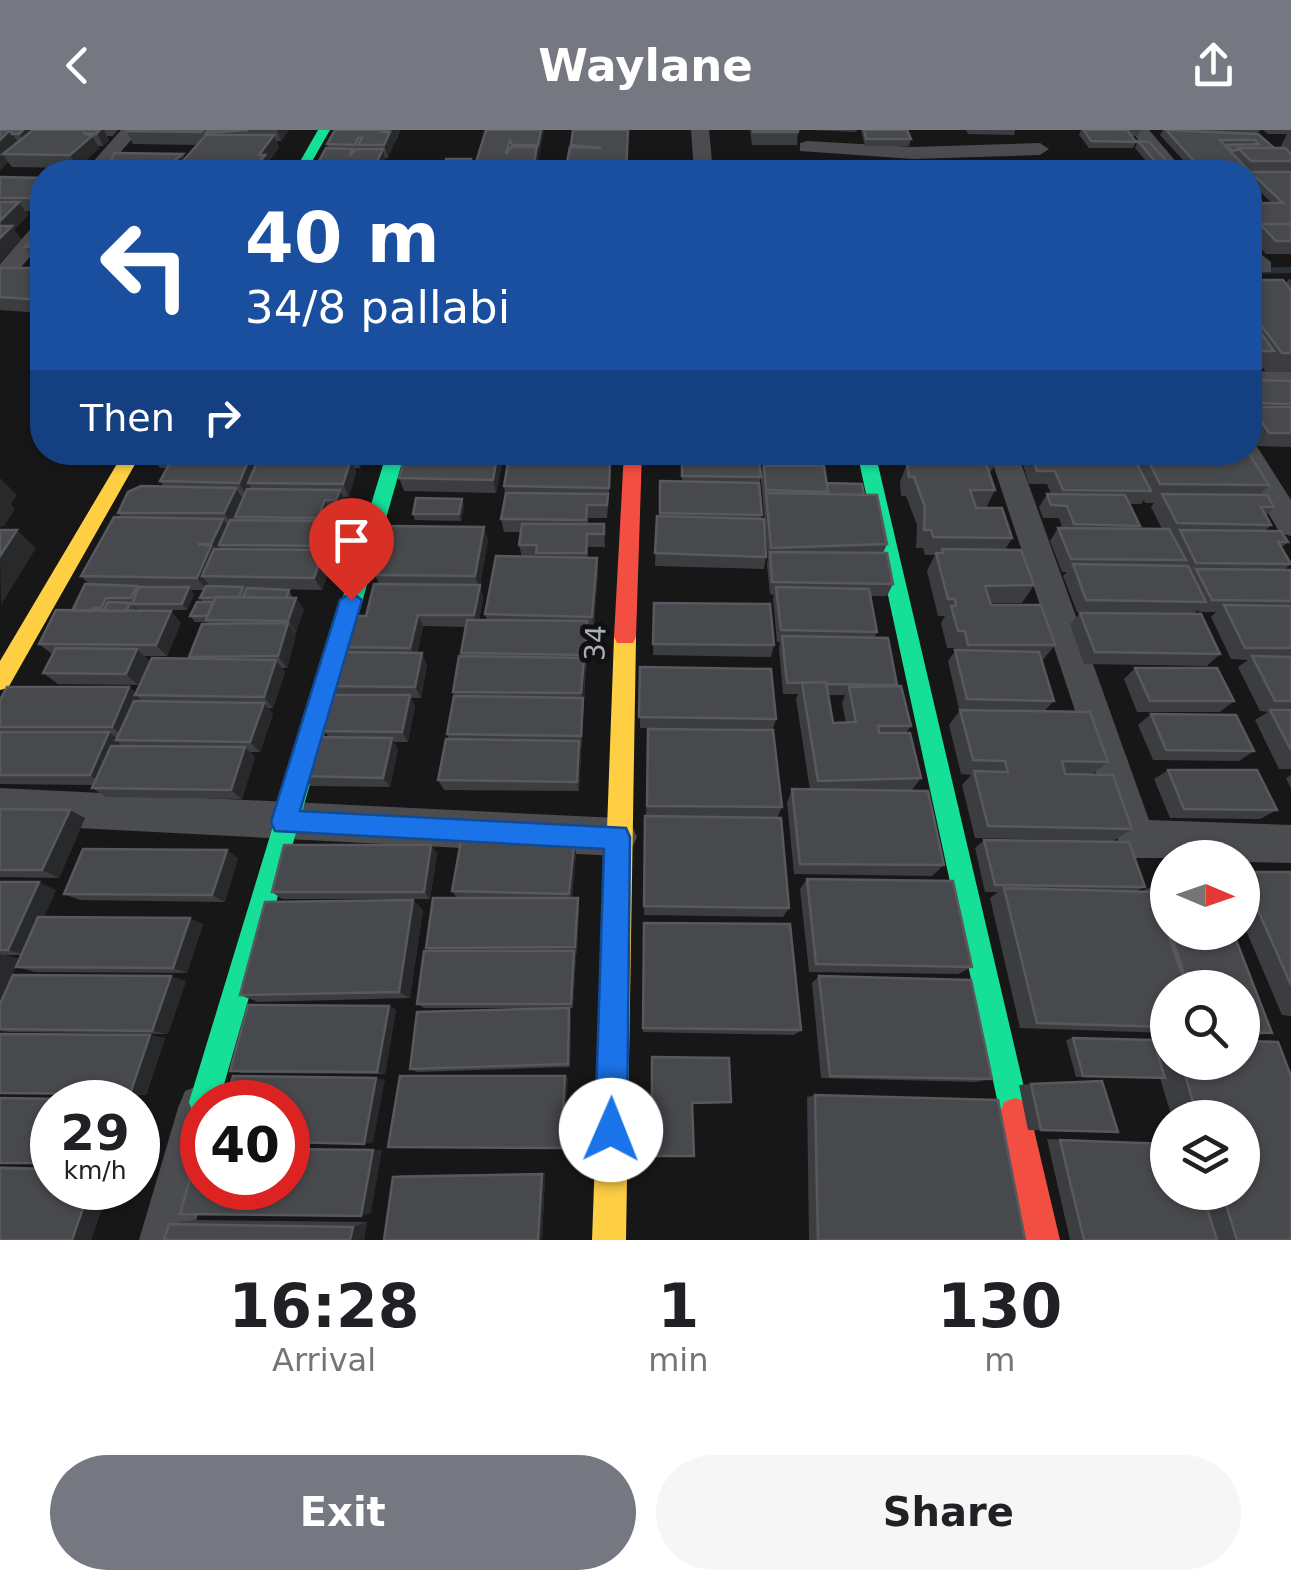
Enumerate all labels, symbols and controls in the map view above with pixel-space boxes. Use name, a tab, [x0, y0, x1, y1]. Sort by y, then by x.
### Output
icon: back	[50, 38, 105, 93]
icon: share	[1186, 38, 1241, 93]
text: Waylane	[538, 39, 753, 92]
text: 40 m	[245, 197, 440, 279]
icon: left	[80, 200, 210, 330]
text: 34/8 pallabi	[245, 281, 510, 334]
icon: right	[195, 390, 250, 445]
text: Then	[80, 396, 175, 440]
pin	[309, 498, 394, 601]
icon: arrive	[324, 513, 379, 568]
street label: 34	[578, 625, 613, 661]
north arrow	[1150, 840, 1260, 950]
map controls	[1150, 840, 1260, 1210]
button: search	[1150, 970, 1260, 1080]
position arrow	[559, 1078, 663, 1182]
speed limit sign: 40	[180, 1080, 310, 1210]
button: layers	[1150, 1100, 1260, 1210]
text: 29	[60, 1104, 130, 1162]
text: km/h	[63, 1156, 127, 1185]
text: 16:28	[229, 1271, 420, 1341]
text: 1	[657, 1271, 699, 1341]
text: 130	[937, 1271, 1062, 1341]
text: Arrival	[272, 1341, 376, 1379]
text: min	[648, 1341, 709, 1379]
text: m	[984, 1341, 1015, 1379]
button: Exit	[50, 1455, 636, 1570]
button: Share	[656, 1455, 1241, 1570]

